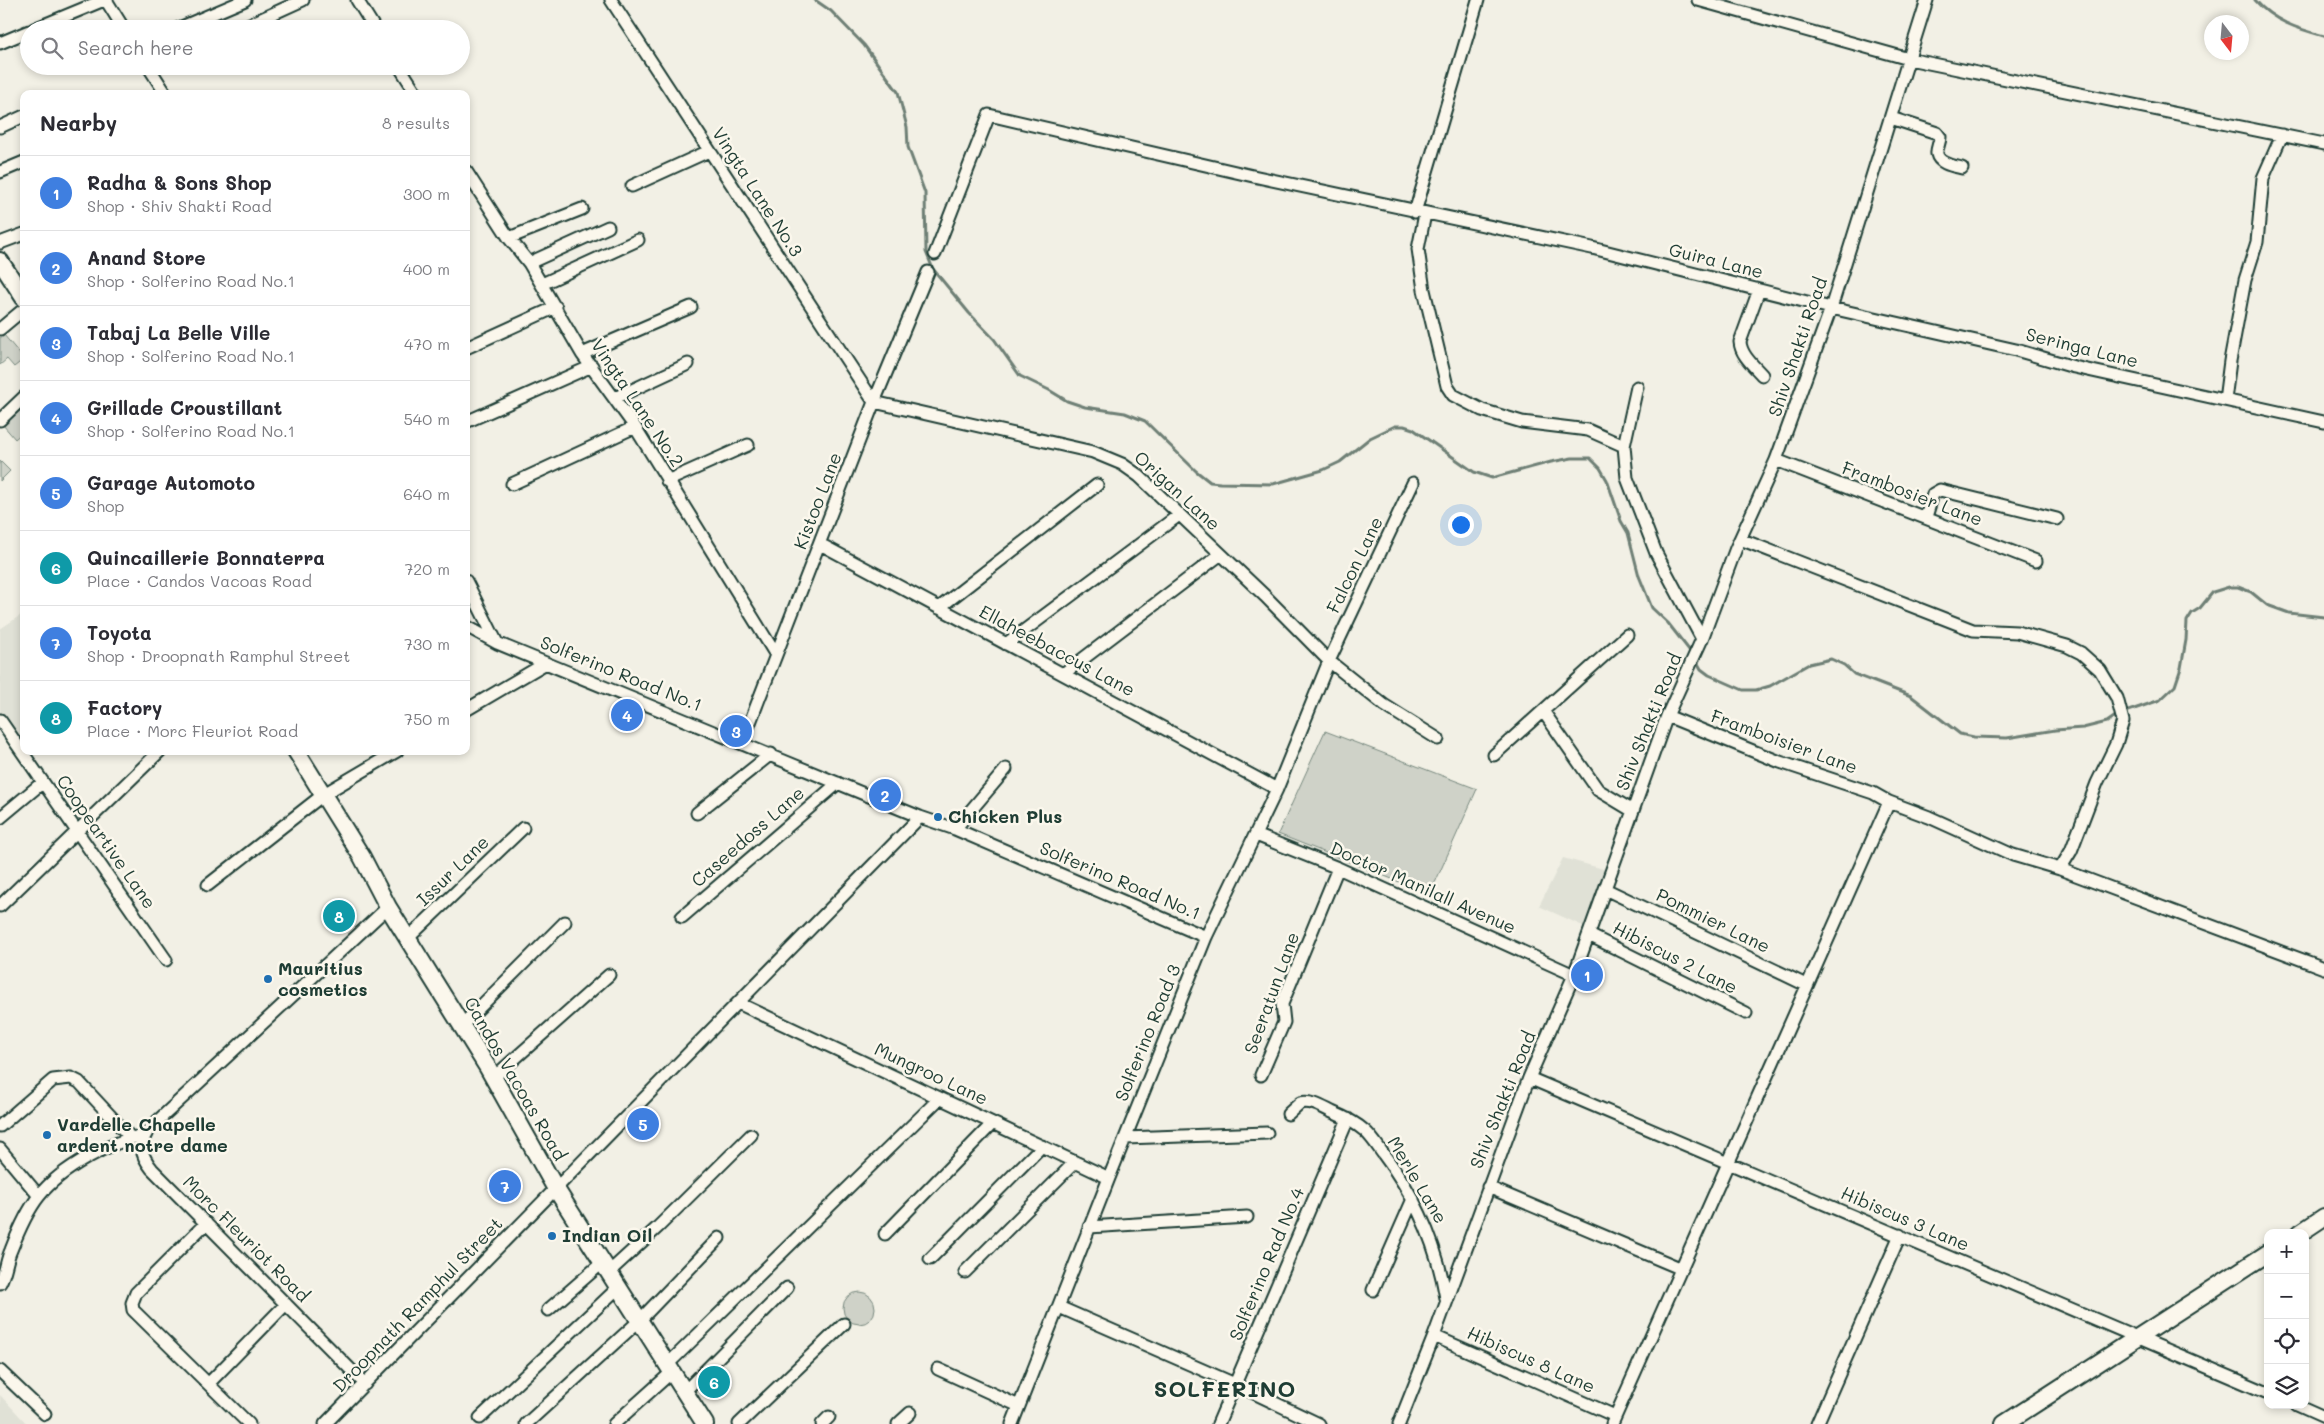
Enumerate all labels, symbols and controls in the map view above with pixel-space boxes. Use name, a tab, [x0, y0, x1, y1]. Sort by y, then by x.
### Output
north arrow	[2204, 15, 2249, 60]
search box	[20, 20, 470, 75]
icon: search	[38, 34, 66, 62]
text: Search here	[78, 35, 194, 60]
text: Nearby	[40, 109, 117, 136]
text: 8 results	[382, 112, 450, 133]
street label: Vingta Lane No.3	[707, 122, 809, 261]
text: Radha & Sons Shop	[87, 170, 272, 195]
text: 1	[52, 183, 60, 204]
text: 300 m	[403, 183, 450, 204]
text: Shop · Shiv Shakti Road	[87, 195, 272, 216]
street label: Guira Lane	[1667, 237, 1766, 283]
text: Anand Store	[87, 245, 206, 270]
text: 2	[52, 258, 60, 279]
text: 400 m	[403, 258, 450, 279]
text: Shop · Solferino Road No.1	[87, 270, 295, 291]
street label: Shiv Shakti Road	[1762, 274, 1832, 420]
text: Tabaj La Belle Ville	[87, 320, 270, 345]
street label: Seringa Lane	[2024, 321, 2141, 373]
text: 3	[51, 333, 61, 354]
text: 470 m	[404, 333, 450, 354]
street label: Vingta Lane No.2	[586, 334, 690, 471]
text: Shop · Solferino Road No.1	[87, 345, 295, 366]
text: Grillade Croustillant	[87, 395, 282, 420]
text: 4	[51, 408, 61, 429]
text: 540 m	[404, 408, 450, 429]
text: Shop · Solferino Road No.1	[87, 420, 295, 441]
street label: Origan Lane	[1130, 445, 1226, 535]
street label: Kistoo Lane	[788, 449, 847, 553]
street label: Frambosier Lane	[1839, 455, 1986, 531]
text: Garage Automoto	[87, 470, 255, 495]
text: 5	[51, 483, 61, 504]
text: 640 m	[403, 483, 450, 504]
text: Shop	[87, 495, 124, 516]
street label: Falcon Lane	[1320, 512, 1388, 617]
your location	[1448, 512, 1474, 538]
text: Quincaillerie Bonnaterra	[87, 545, 325, 570]
text: 6	[51, 558, 61, 579]
text: 720 m	[404, 558, 450, 579]
text: Place · Candos Vacoas Road	[87, 570, 312, 591]
street label: Ellaheebaccus Lane	[975, 599, 1139, 701]
text: Toyota	[87, 620, 152, 645]
street label: Solferino Road No.1	[537, 630, 706, 716]
text: 7	[52, 633, 60, 654]
text: 730 m	[404, 633, 450, 654]
text: Shop · Droopnath Ramphul Street	[87, 645, 350, 666]
street label: Shiv Shakti Road	[1610, 649, 1687, 794]
text: Factory	[87, 695, 162, 720]
pin: 4	[611, 696, 643, 734]
street label: Framboisier Lane	[1708, 703, 1861, 779]
text: 8	[51, 708, 61, 729]
text: 750 m	[404, 708, 450, 729]
pin: 3	[720, 712, 752, 750]
text: Place · Morc Fleuriot Road	[87, 720, 298, 741]
street label: Coopeartive Lane	[52, 770, 162, 913]
pin: 2	[869, 776, 901, 814]
street label: Caseedoss Lane	[686, 781, 809, 892]
place label: Chicken Plus	[948, 804, 1062, 828]
marker: Chicken Plus	[932, 811, 944, 823]
street label: Issur Lane	[411, 830, 494, 911]
street label: Solferino Road No.1	[1036, 835, 1204, 925]
street label: Doctor Manilall Avenue	[1327, 835, 1520, 939]
street label: Pommier Lane	[1653, 882, 1774, 958]
pin: 8	[323, 897, 355, 935]
street label: Hibiscus 2 Lane	[1609, 915, 1742, 999]
street label: Seeratun Lane	[1238, 928, 1304, 1057]
place label: Mauritius cosmetics	[278, 956, 368, 1001]
pin: 1	[1571, 956, 1603, 994]
street label: Solferino Road 3	[1109, 961, 1185, 1105]
marker: Mauritius cosmetics	[262, 973, 274, 985]
street label: Candos Vacoas Road	[459, 992, 573, 1165]
street label: Shiv Shakti Road	[1464, 1027, 1541, 1172]
street label: Mungroo Lane	[871, 1036, 992, 1110]
pin: 5	[627, 1105, 659, 1143]
place label: Vardelle Chapelle ardent notre dame	[57, 1112, 228, 1157]
marker: Vardelle Chapelle ardent notre dame	[41, 1129, 53, 1141]
street label: Merle Lane	[1382, 1131, 1453, 1228]
pin: 7	[489, 1167, 521, 1205]
street label: Morc Fleuriot Road	[178, 1170, 315, 1307]
street label: Hibiscus 3 Lane	[1838, 1180, 1973, 1256]
street label: Solferino Rad No.4	[1223, 1183, 1309, 1344]
street label: Droopnath Ramphul Street	[327, 1212, 507, 1397]
place label: Indian Oil	[562, 1223, 652, 1247]
map controls	[2264, 1229, 2309, 1409]
button: +	[2264, 1229, 2309, 1274]
marker: Indian Oil	[546, 1230, 558, 1242]
button: −	[2264, 1274, 2309, 1319]
button: locate	[2264, 1319, 2309, 1364]
street label: Hibiscus 8 Lane	[1464, 1320, 1599, 1398]
pin: 6	[698, 1363, 730, 1401]
button: layers	[2264, 1364, 2309, 1409]
district label: SOLFERINO	[1154, 1374, 1296, 1403]

